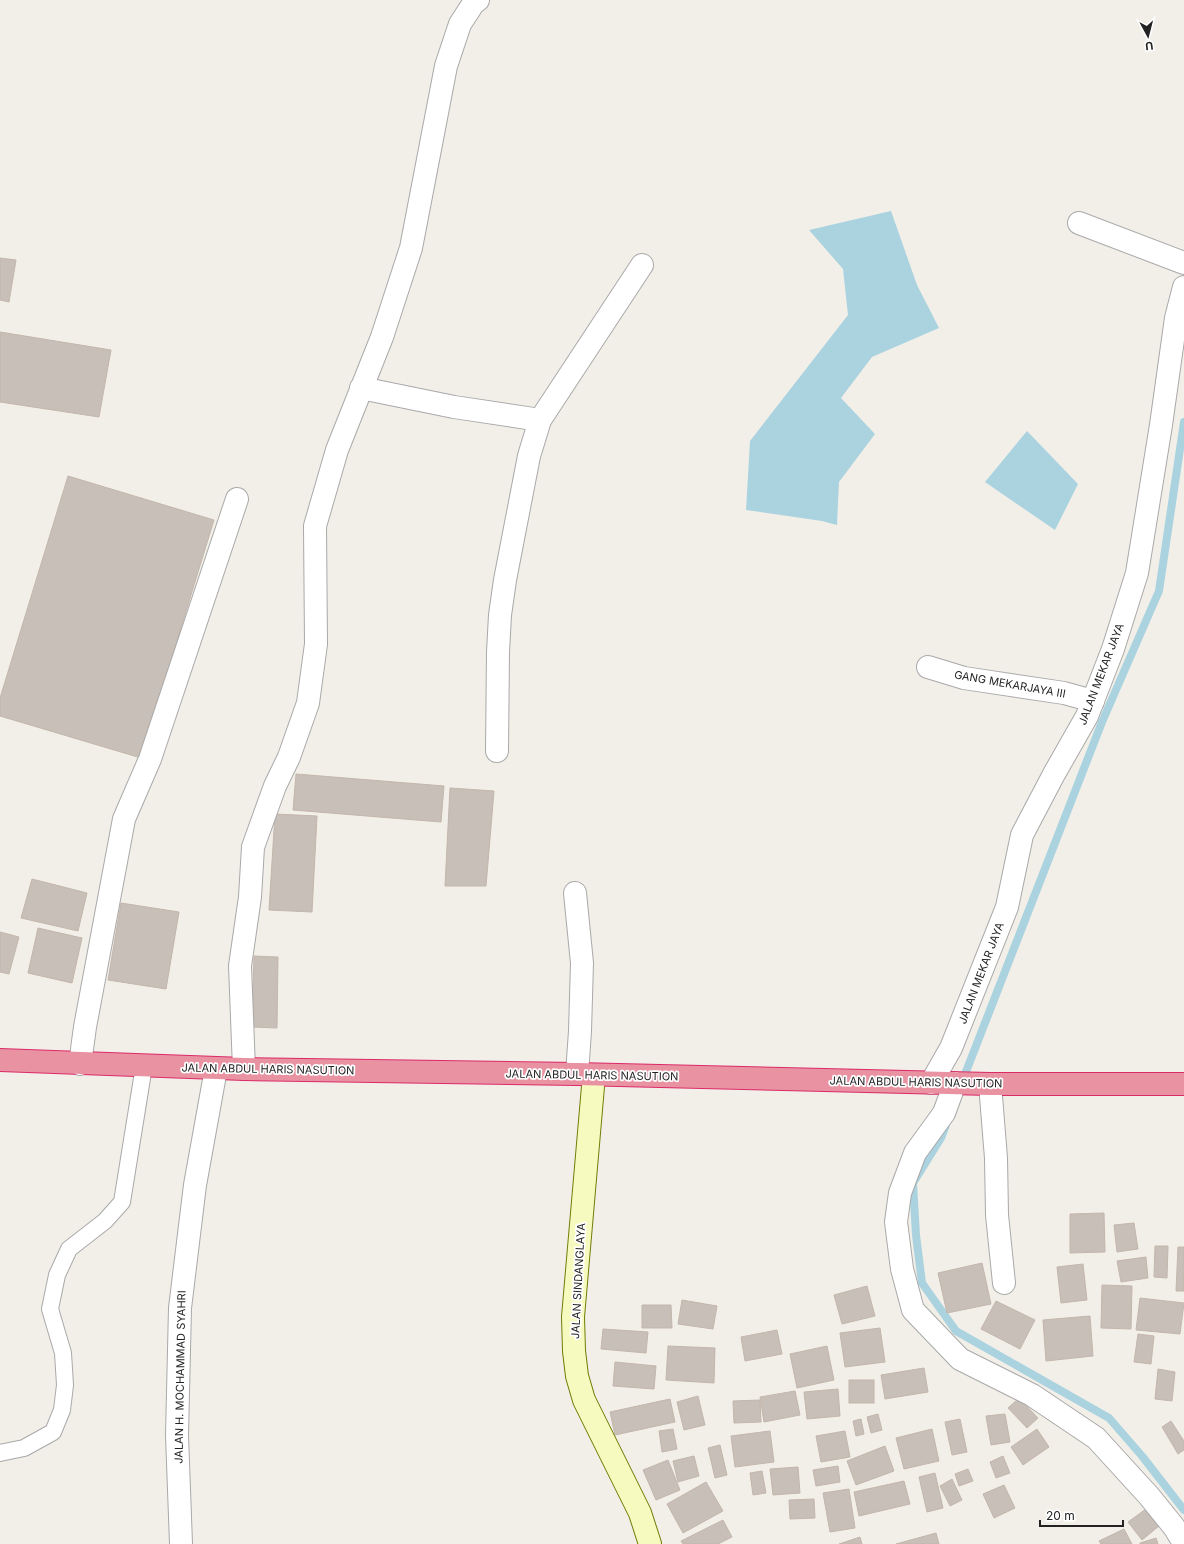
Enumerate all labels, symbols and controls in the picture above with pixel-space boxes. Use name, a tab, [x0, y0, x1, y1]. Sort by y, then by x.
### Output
north arrow	[1128, 16, 1168, 56]
text: U	[1144, 38, 1154, 53]
street label: JALAN MEKAR JAYA	[1075, 621, 1127, 727]
street label: GANG MEKARJAYA III	[953, 667, 1067, 701]
street label: JALAN MEKAR JAYA	[955, 920, 1007, 1026]
street label: JALAN ABDUL HARIS NASUTION	[181, 1060, 355, 1078]
street label: JALAN ABDUL HARIS NASUTION	[505, 1066, 679, 1084]
street label: JALAN ABDUL HARIS NASUTION	[829, 1073, 1003, 1091]
street label: JALAN SINDANGLAYA	[568, 1222, 588, 1339]
street label: JALAN H. MOCHAMMAD SYAHRI	[171, 1290, 189, 1464]
scale bar	[1040, 1502, 1123, 1528]
text: 20 m	[1046, 1508, 1075, 1523]

